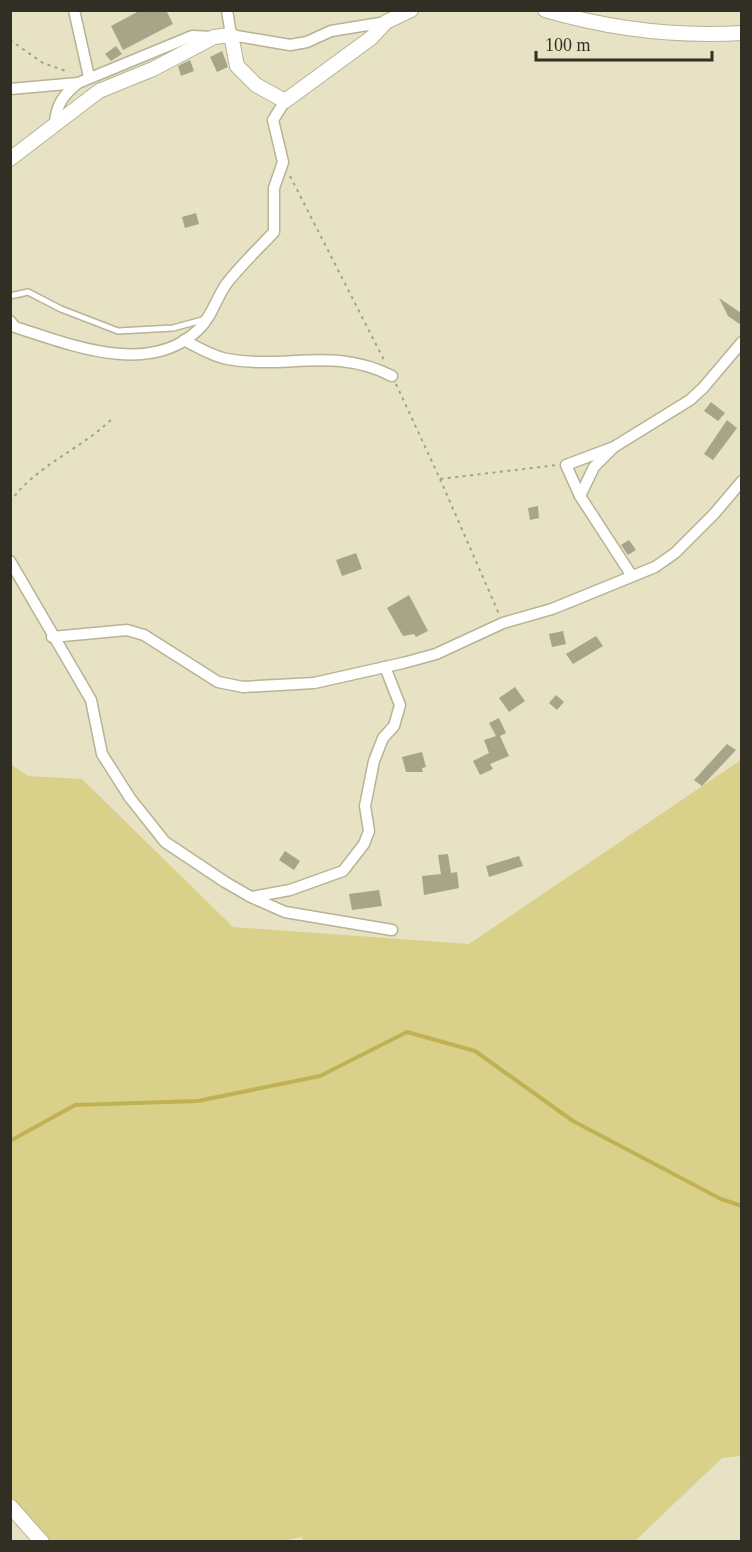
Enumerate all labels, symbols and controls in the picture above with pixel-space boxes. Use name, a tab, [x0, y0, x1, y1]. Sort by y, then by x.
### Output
scale bar	[536, 24, 712, 62]
text: 100 m	[545, 35, 591, 55]

